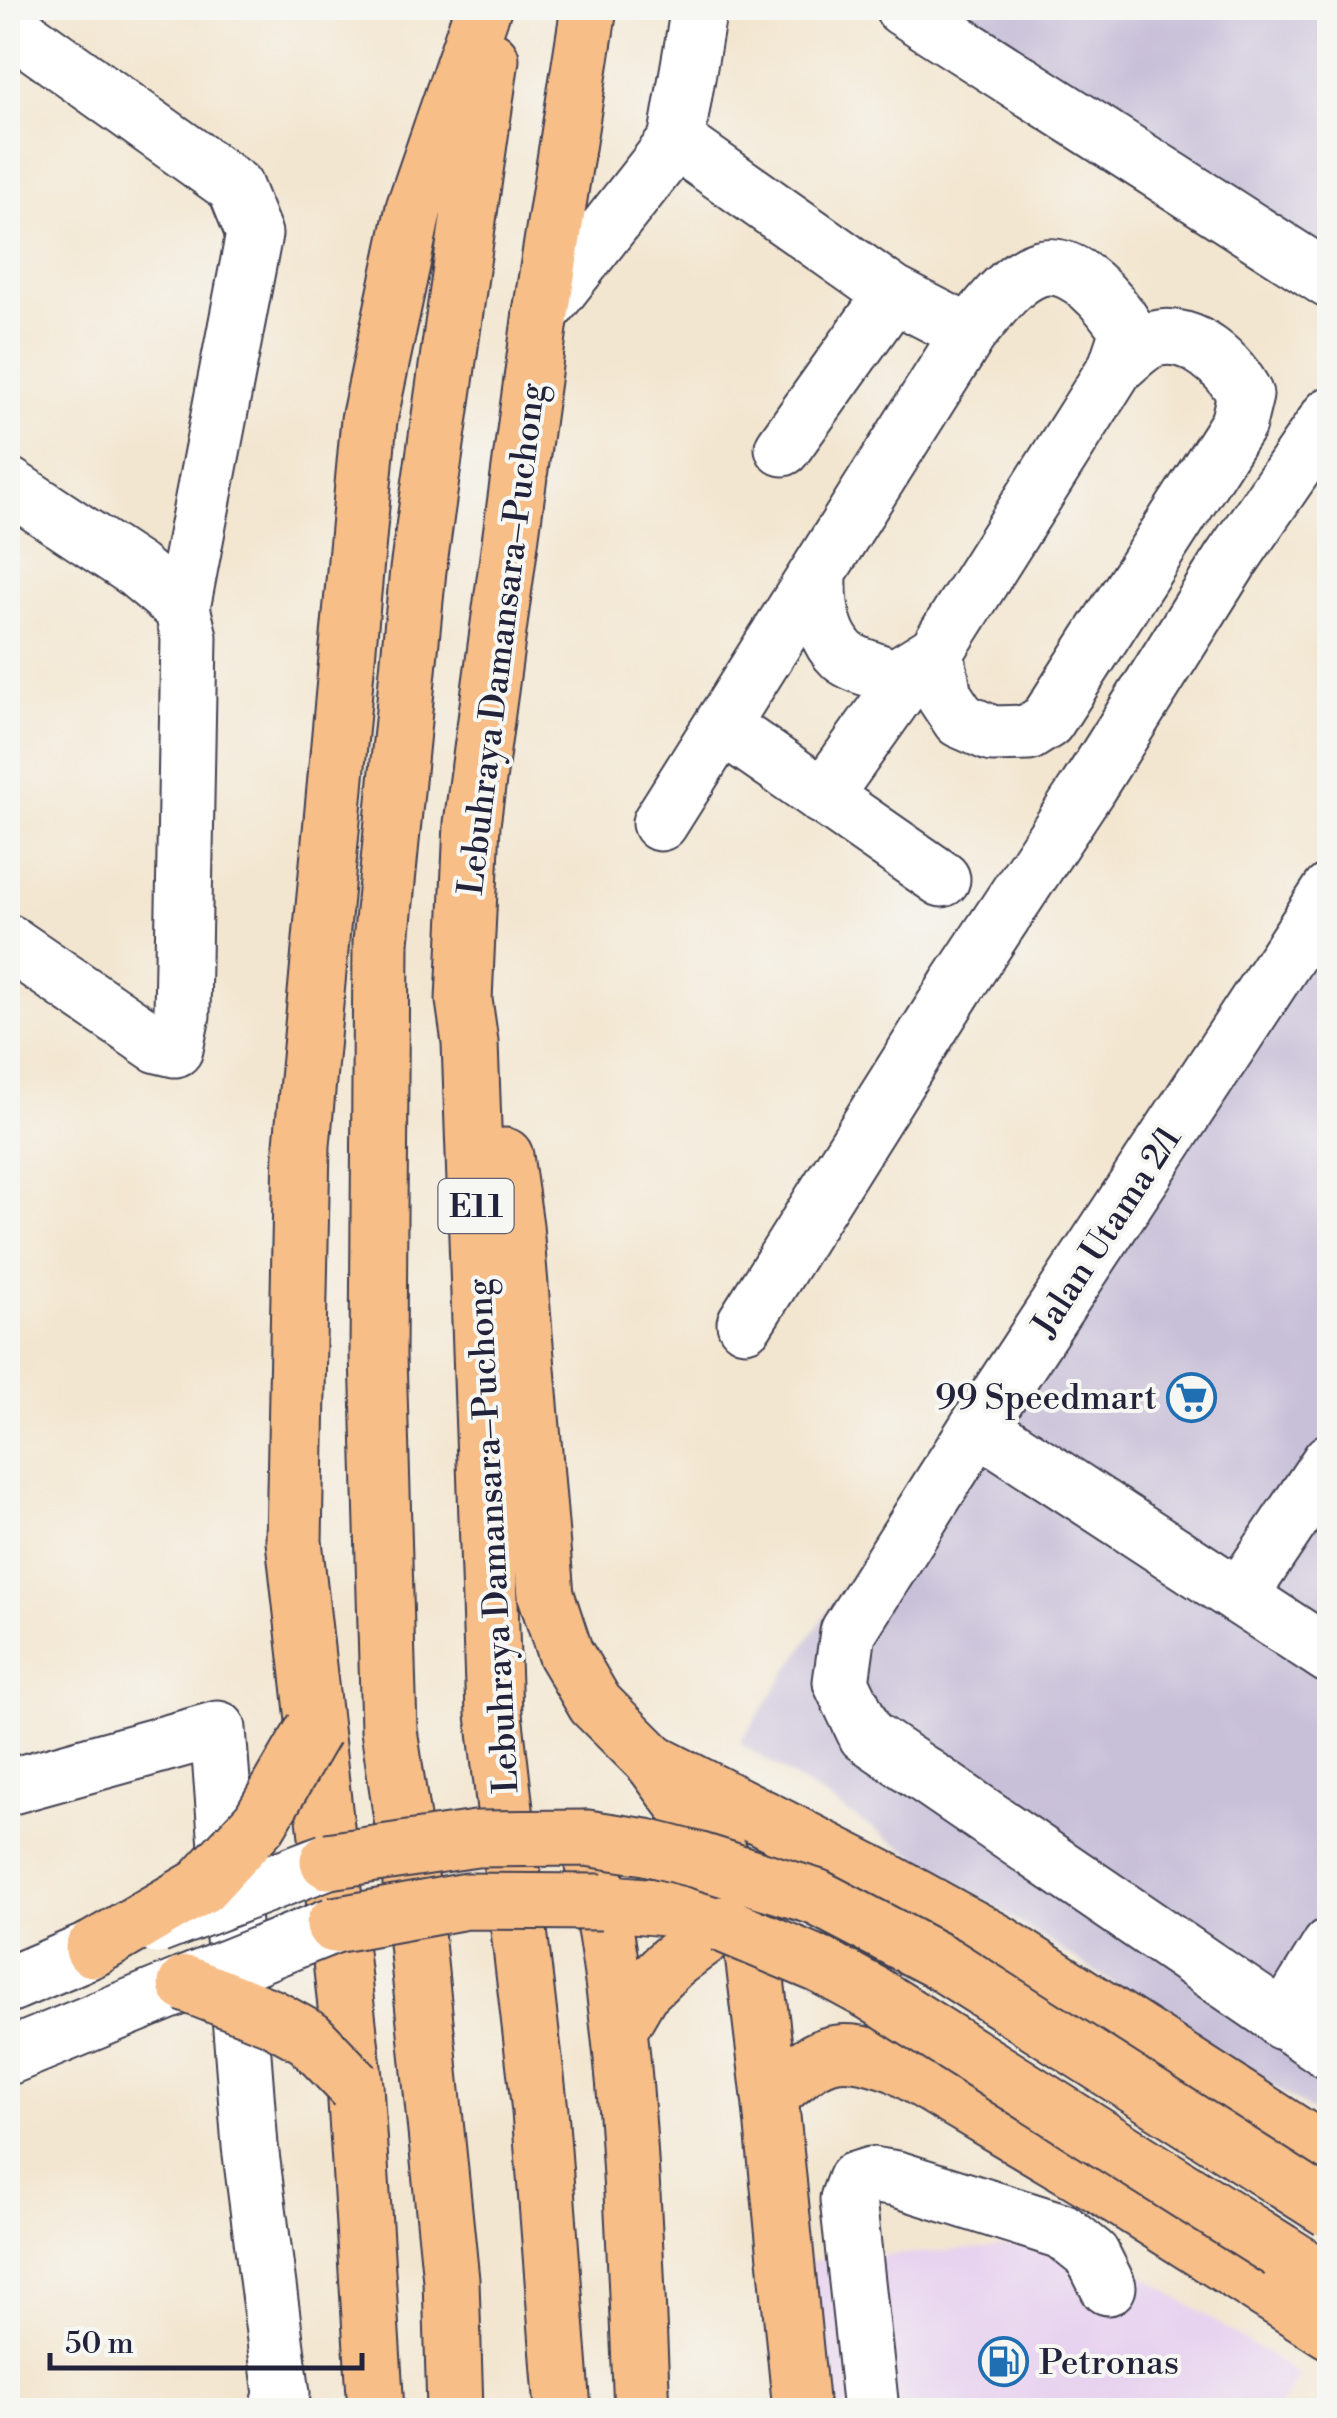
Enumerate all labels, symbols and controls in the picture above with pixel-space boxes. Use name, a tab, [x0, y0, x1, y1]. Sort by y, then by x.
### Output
street label: Lebuhraya Damansara–Puchong	[450, 381, 555, 898]
street label: Jalan Utama 2/1	[1022, 1119, 1191, 1347]
road number: E11	[438, 1179, 514, 1233]
street label: Lebuhraya Damansara–Puchong	[459, 1277, 528, 1794]
supermarket icon: 99 Speedmart	[1166, 1371, 1218, 1423]
place label: 99 Speedmart	[935, 1377, 1157, 1420]
scale bar	[50, 2308, 362, 2370]
text: 50 m	[65, 2325, 134, 2363]
fuel station icon: Petronas	[978, 2336, 1030, 2388]
place label: Petronas	[1039, 2342, 1179, 2385]

